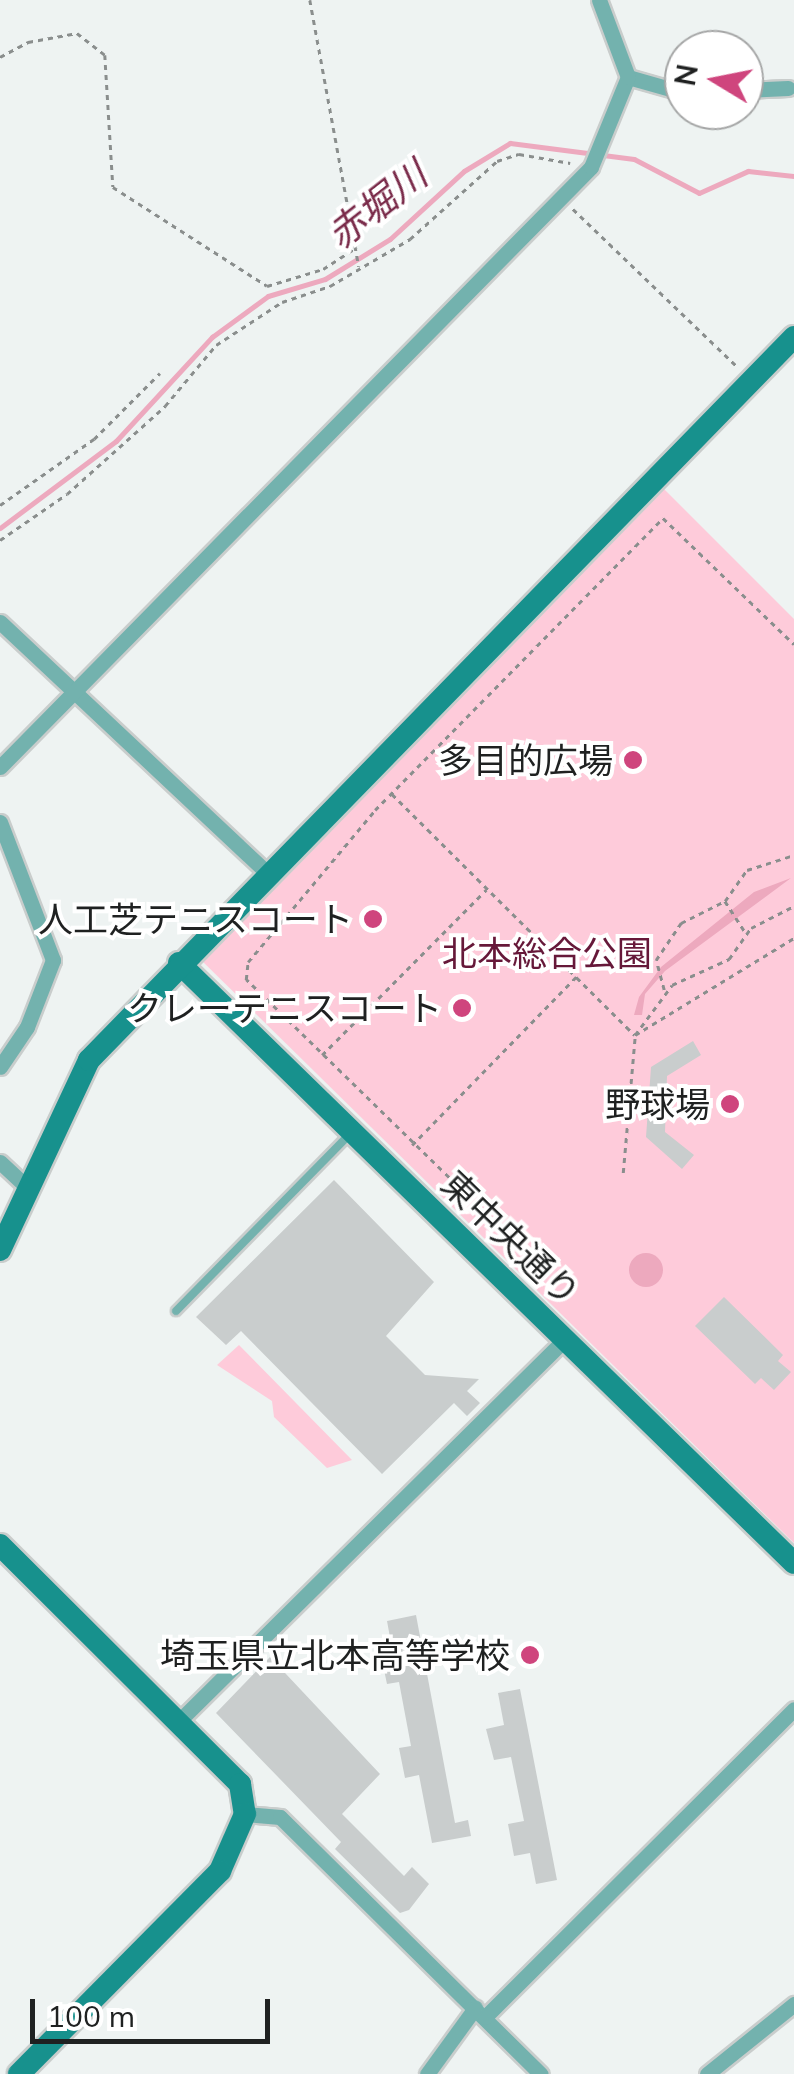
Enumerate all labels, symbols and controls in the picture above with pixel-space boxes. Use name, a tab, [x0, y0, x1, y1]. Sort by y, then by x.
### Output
north arrow	[664, 30, 764, 130]
text: N	[667, 62, 705, 89]
water label: 赤堀川	[318, 152, 436, 258]
place label: 多目的広場	[438, 739, 613, 781]
marker: 多目的広場	[622, 749, 644, 771]
place label: 人工芝テニスコート	[38, 898, 353, 940]
marker: 人工芝テニスコート	[362, 908, 384, 930]
park label: 北本総合公園	[442, 932, 652, 974]
place label: クレーテニスコート	[127, 987, 442, 1029]
marker: クレーテニスコート	[451, 997, 473, 1019]
place label: 野球場	[605, 1083, 710, 1125]
marker: 野球場	[719, 1093, 741, 1115]
street label: 東中央通り	[433, 1162, 589, 1314]
place label: 埼玉県立北本高等学校	[160, 1634, 510, 1676]
marker: 埼玉県立北本高等学校	[519, 1644, 541, 1666]
scale bar	[35, 1979, 275, 2041]
text: 100 m	[47, 1997, 135, 2035]

